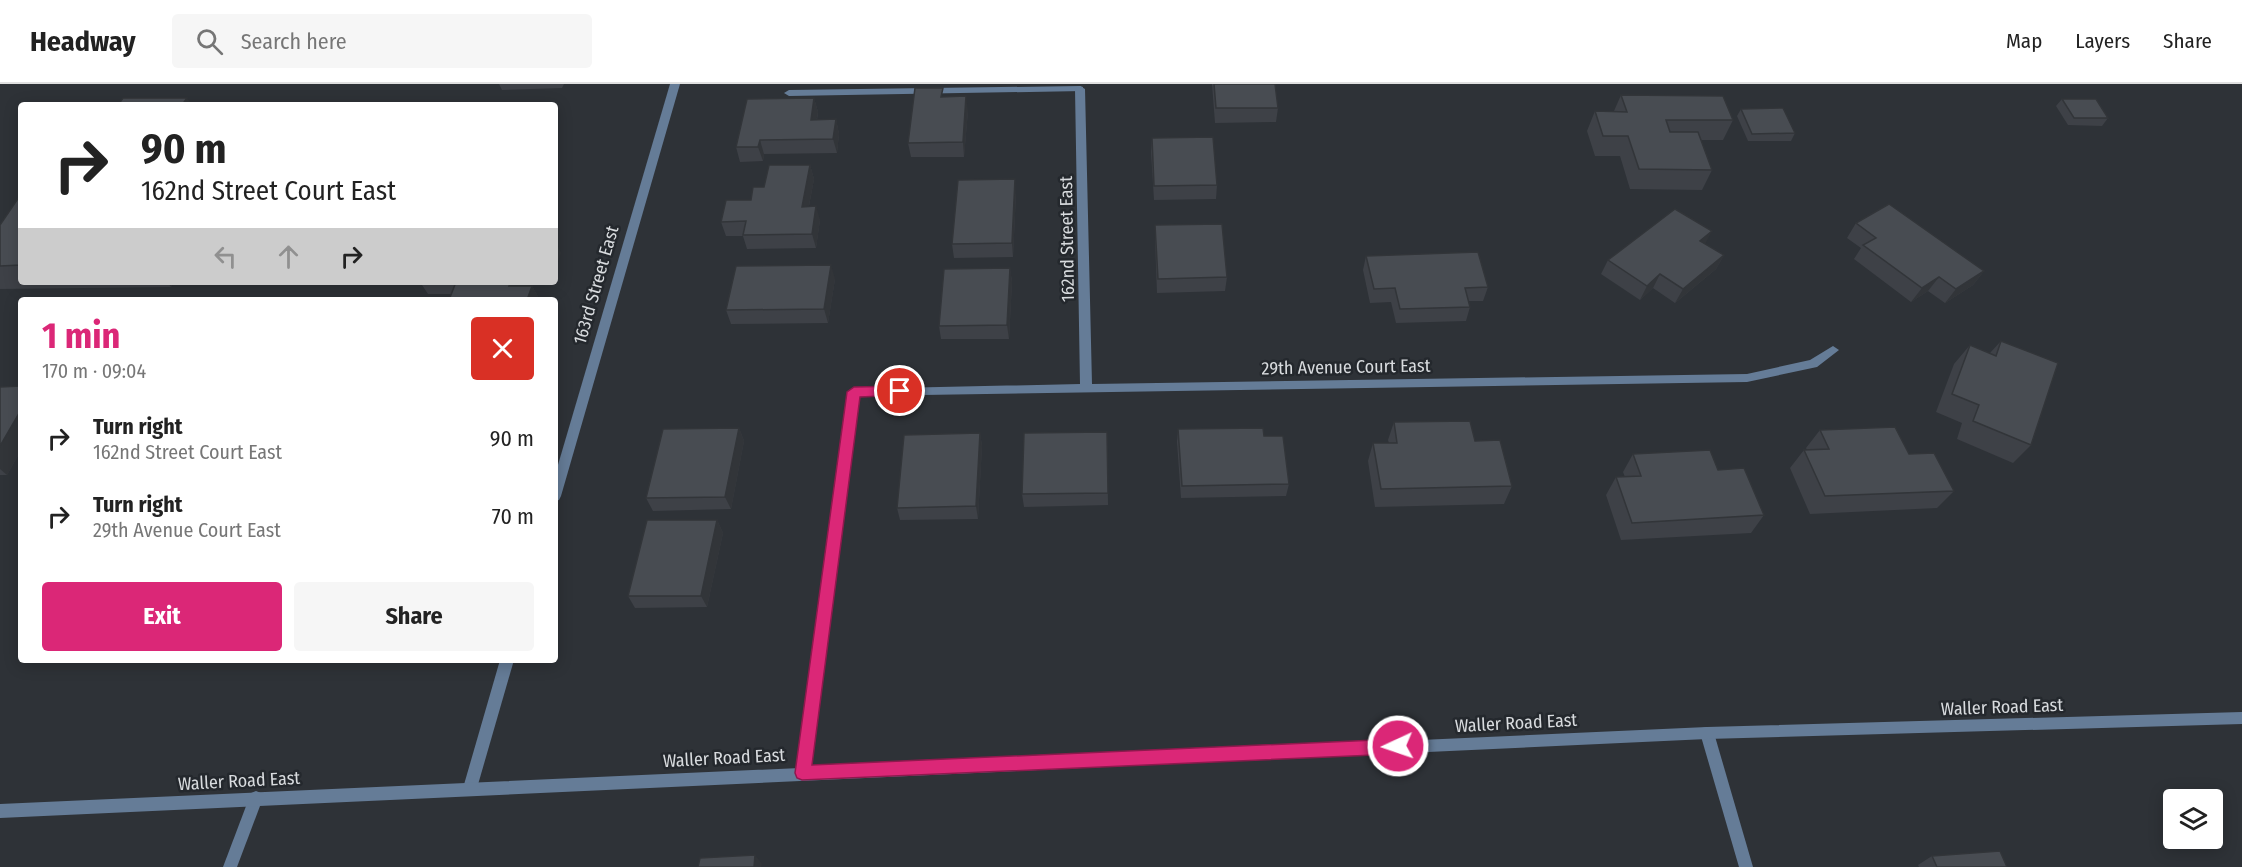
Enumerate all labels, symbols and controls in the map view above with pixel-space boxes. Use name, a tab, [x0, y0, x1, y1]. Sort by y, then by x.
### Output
search box	[172, 14, 592, 68]
text: Headway	[30, 25, 136, 58]
icon: search	[193, 25, 226, 58]
text: Search here	[241, 28, 347, 55]
text: Map	[2006, 28, 2042, 54]
text: Layers	[2075, 28, 2130, 54]
text: Share	[2163, 28, 2212, 54]
text: 90 m	[141, 124, 226, 174]
icon: right	[42, 126, 120, 204]
text: 162nd Street Court East	[141, 175, 396, 207]
street label: 162nd Street East	[1055, 176, 1079, 302]
street label: 163rd Street East	[569, 223, 623, 347]
icon: left	[209, 240, 242, 273]
icon: ahead	[272, 240, 305, 273]
icon: right	[335, 240, 368, 273]
text: 1 min	[42, 314, 120, 358]
button: close	[471, 317, 534, 380]
street label: 29th Avenue Court East	[1261, 355, 1431, 379]
text: 170 m · 09:04	[42, 359, 146, 383]
pin	[874, 365, 925, 416]
icon: arrive	[883, 374, 916, 407]
text: Turn right	[93, 413, 182, 440]
icon: right	[42, 422, 75, 455]
text: 90 m	[490, 425, 534, 452]
text: 162nd Street Court East	[93, 440, 282, 464]
text: Turn right	[93, 491, 182, 518]
icon: right	[42, 500, 75, 533]
text: 70 m	[492, 503, 534, 530]
text: 29th Avenue Court East	[93, 518, 281, 542]
button: Exit	[42, 582, 282, 651]
button: Share	[294, 582, 534, 651]
street label: Waller Road East	[1940, 694, 2064, 720]
street label: Waller Road East	[1454, 709, 1578, 737]
position arrow	[1366, 714, 1430, 778]
street label: Waller Road East	[662, 744, 786, 772]
street label: Waller Road East	[177, 767, 301, 795]
map controls	[2163, 789, 2223, 849]
button: layers	[2163, 789, 2223, 849]

